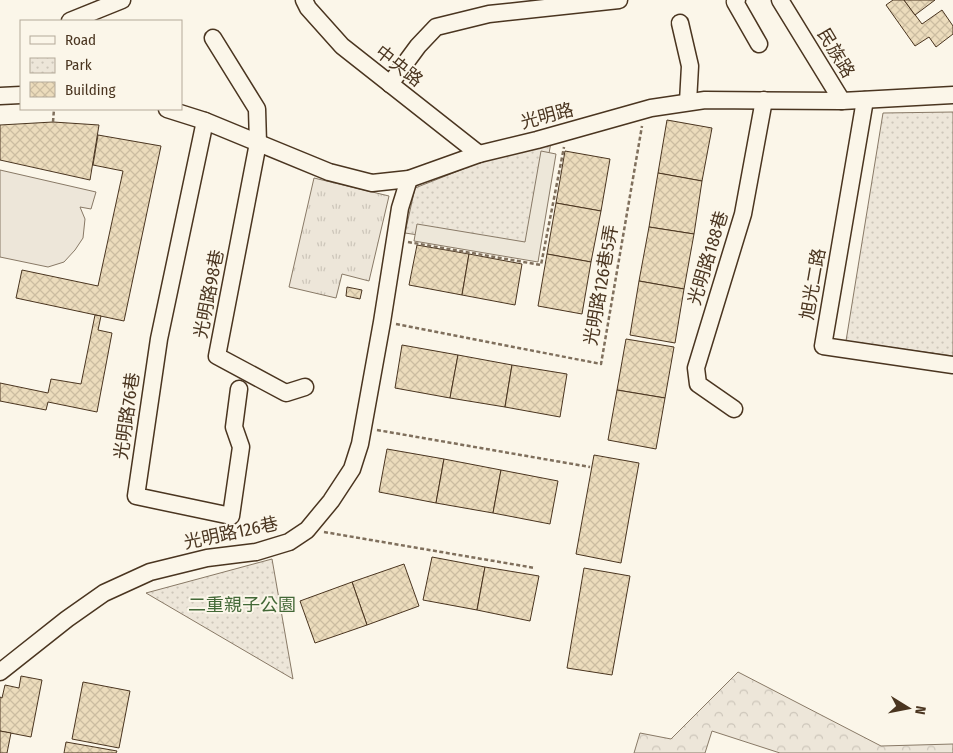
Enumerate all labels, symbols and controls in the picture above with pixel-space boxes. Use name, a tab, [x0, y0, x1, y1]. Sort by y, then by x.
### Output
legend	[20, 20, 182, 110]
street label: 民族路	[813, 24, 859, 82]
text: Road	[65, 31, 96, 49]
street label: 中央路	[371, 41, 427, 91]
text: Park	[65, 56, 92, 74]
text: Building	[65, 81, 116, 99]
street label: 光明路	[518, 98, 576, 134]
street label: 光明路188巷	[683, 208, 733, 308]
street label: 光明路126巷5弄	[580, 223, 622, 347]
street label: 旭光二路	[796, 247, 830, 321]
street label: 光明路98巷	[190, 248, 228, 340]
street label: 光明路76巷	[110, 371, 144, 461]
street label: 光明路126巷	[182, 512, 280, 554]
park label: 二重親子公園	[188, 594, 296, 616]
north arrow	[883, 683, 933, 733]
text: N	[911, 705, 929, 716]

